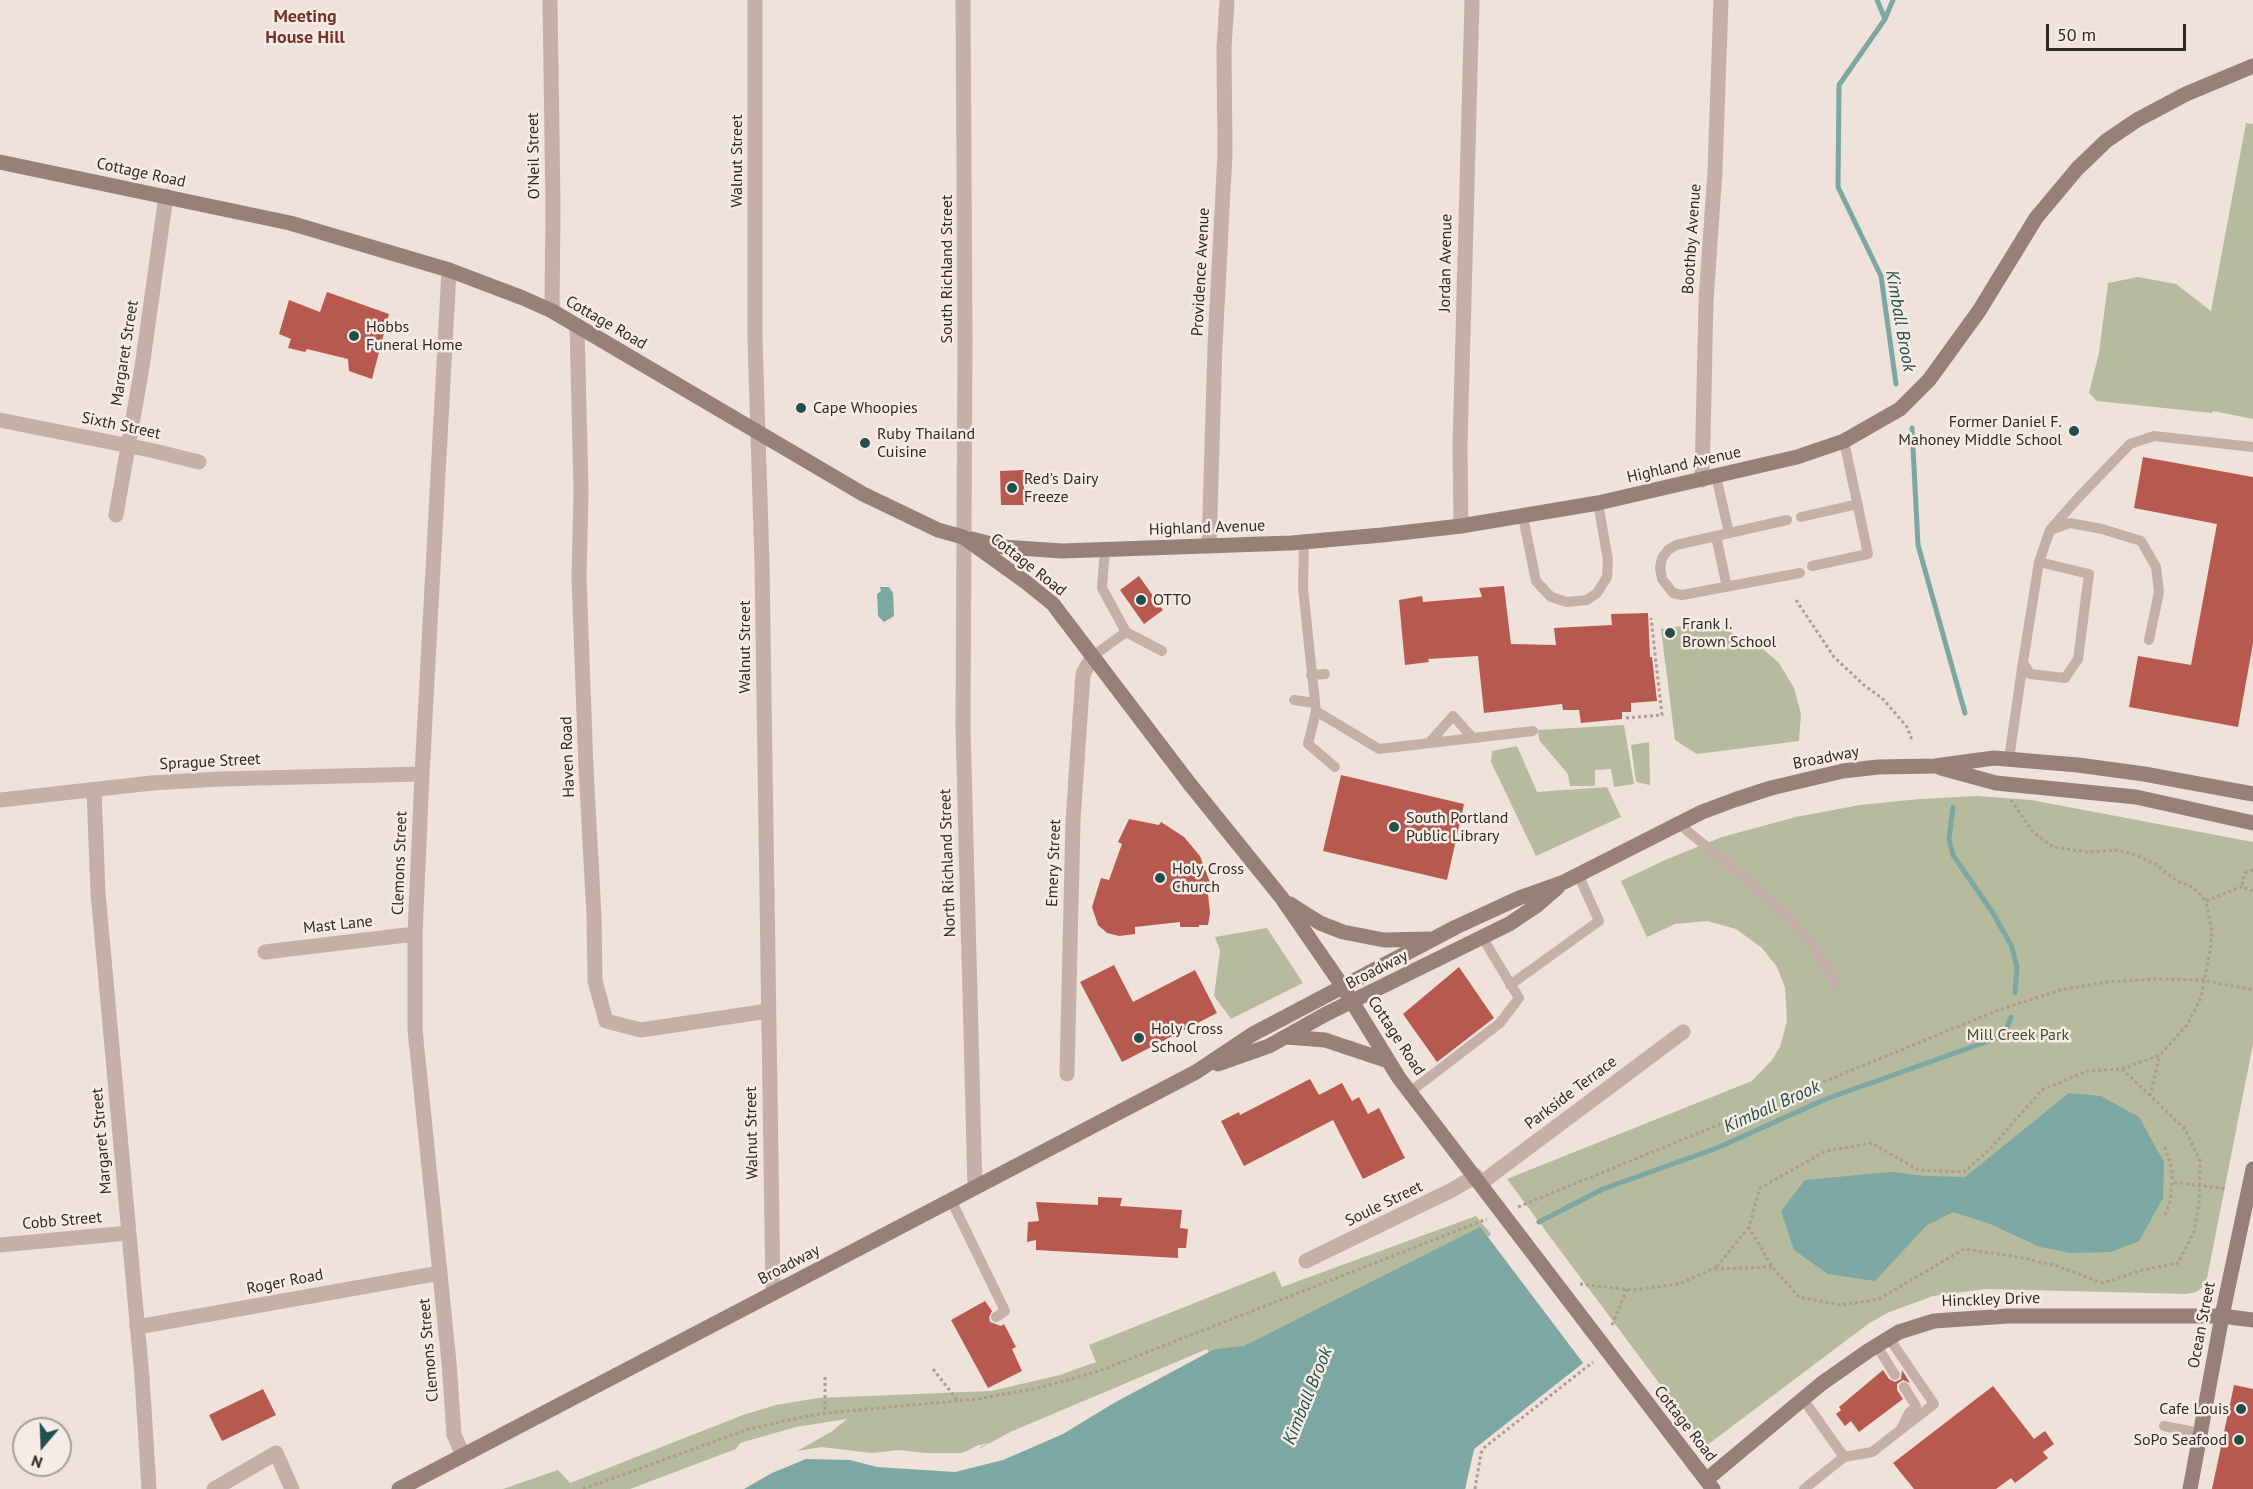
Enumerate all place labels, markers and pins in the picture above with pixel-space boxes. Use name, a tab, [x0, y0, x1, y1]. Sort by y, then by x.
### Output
place label: Hobbs Funeral Home	[366, 317, 463, 355]
marker: Hobbs Funeral Home	[347, 329, 361, 343]
place label: Cape Whoopies	[813, 398, 918, 418]
marker: Cape Whoopies	[794, 401, 808, 415]
place label: Former Daniel F. Mahoney Middle School	[1898, 412, 2062, 450]
place label: Ruby Thailand Cuisine	[877, 424, 975, 462]
marker: Former Daniel F. Mahoney Middle School	[2067, 424, 2081, 438]
marker: Ruby Thailand Cuisine	[858, 436, 872, 450]
place label: Red's Dairy Freeze	[1024, 469, 1099, 507]
marker: Red's Dairy Freeze	[1005, 481, 1019, 495]
place label: OTTO	[1153, 590, 1191, 610]
marker: OTTO	[1134, 593, 1148, 607]
place label: Frank I. Brown School	[1682, 614, 1776, 652]
marker: Frank I. Brown School	[1663, 626, 1677, 640]
place label: South Portland Public Library	[1406, 808, 1508, 846]
marker: South Portland Public Library	[1387, 820, 1401, 834]
place label: Holy Cross Church	[1172, 859, 1244, 897]
marker: Holy Cross Church	[1153, 871, 1167, 885]
place label: Holy Cross School	[1151, 1019, 1223, 1057]
marker: Holy Cross School	[1132, 1031, 1146, 1045]
place label: Cafe Louis	[2159, 1399, 2229, 1419]
marker: Cafe Louis	[2234, 1402, 2248, 1416]
place label: SoPo Seafood	[2133, 1430, 2227, 1450]
marker: SoPo Seafood	[2232, 1433, 2246, 1447]

